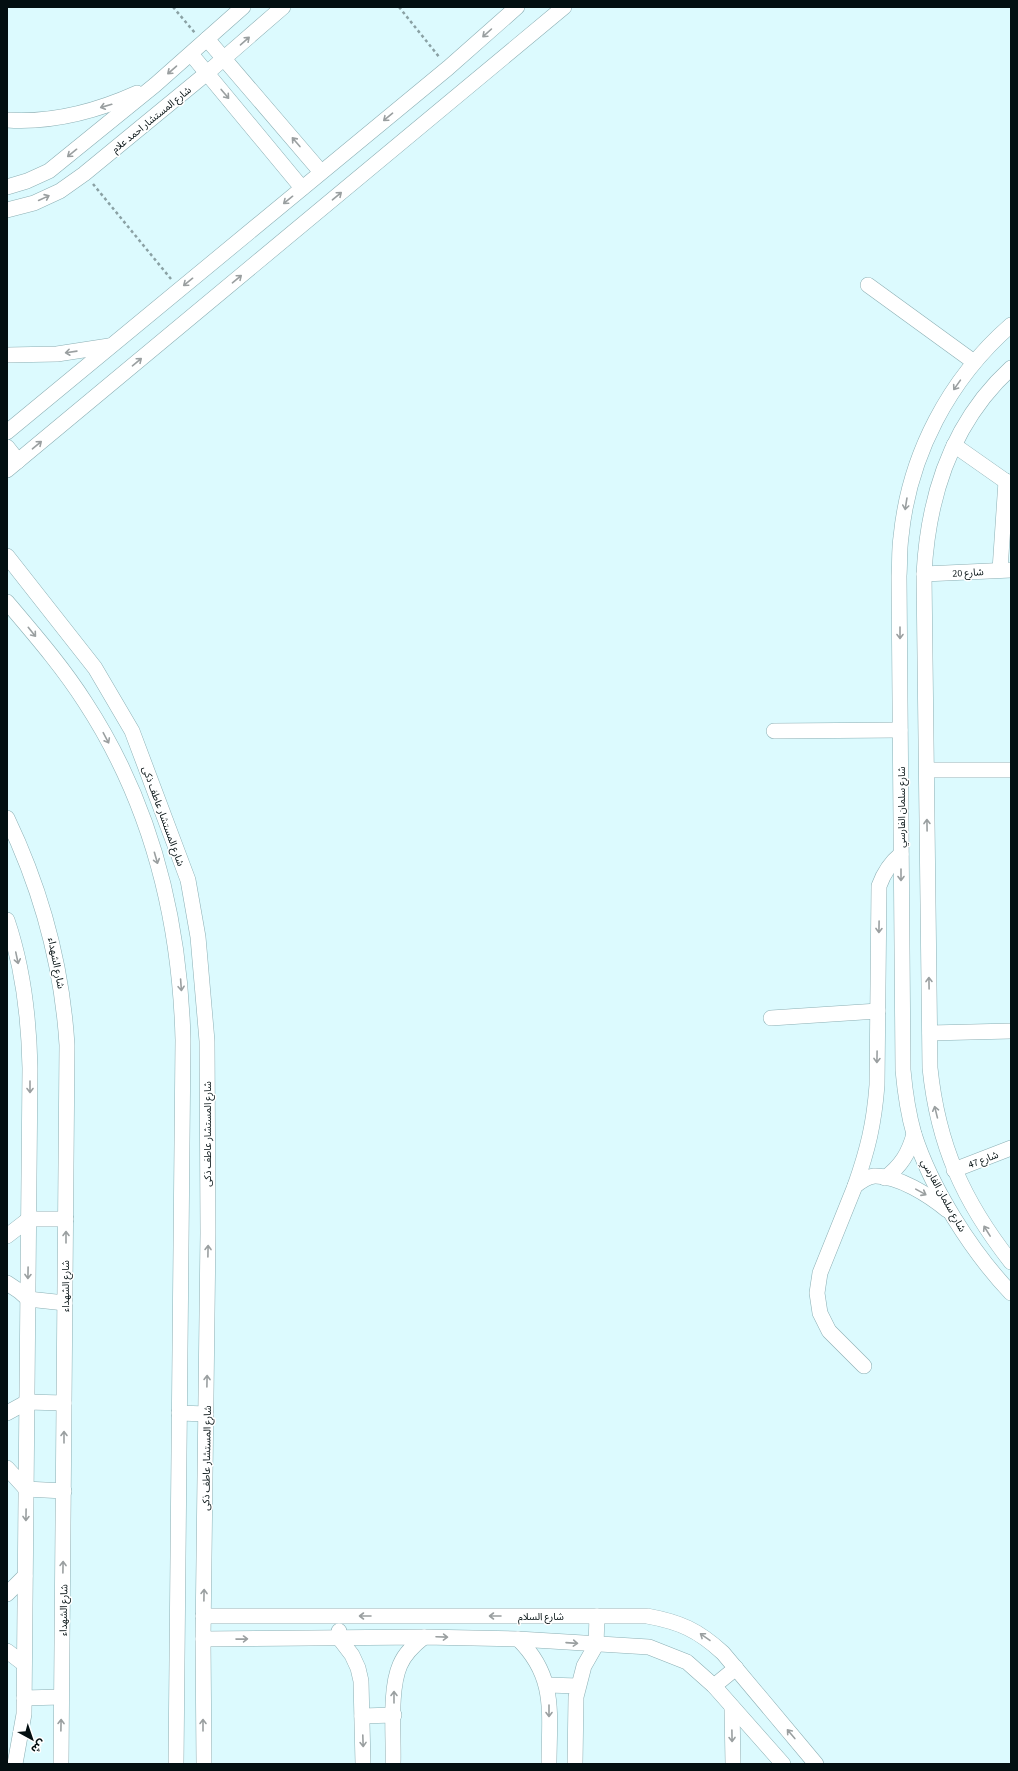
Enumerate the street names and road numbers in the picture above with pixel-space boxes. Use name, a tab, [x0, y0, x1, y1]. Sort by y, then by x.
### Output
street label: شارع المستشار احمد علام	[109, 83, 195, 157]
street label: شارع 20	[952, 565, 984, 581]
street label: شارع المستشار عاطف ذكى	[138, 764, 188, 868]
street label: شارع سلمان الفارسي	[895, 766, 909, 848]
street label: شارع الشهداء	[44, 936, 68, 990]
street label: شارع المستشار عاطف ذكى	[201, 1081, 215, 1187]
street label: شارع 47	[966, 1148, 1001, 1172]
street label: شارع سلمان الفارسي	[917, 1157, 969, 1235]
street label: شارع الشهداء	[59, 1260, 73, 1312]
street label: شارع المستشار عاطف ذكى	[199, 1405, 215, 1511]
street label: شارع الشهداء	[57, 1584, 71, 1636]
street label: شارع السلام	[518, 1610, 564, 1625]

